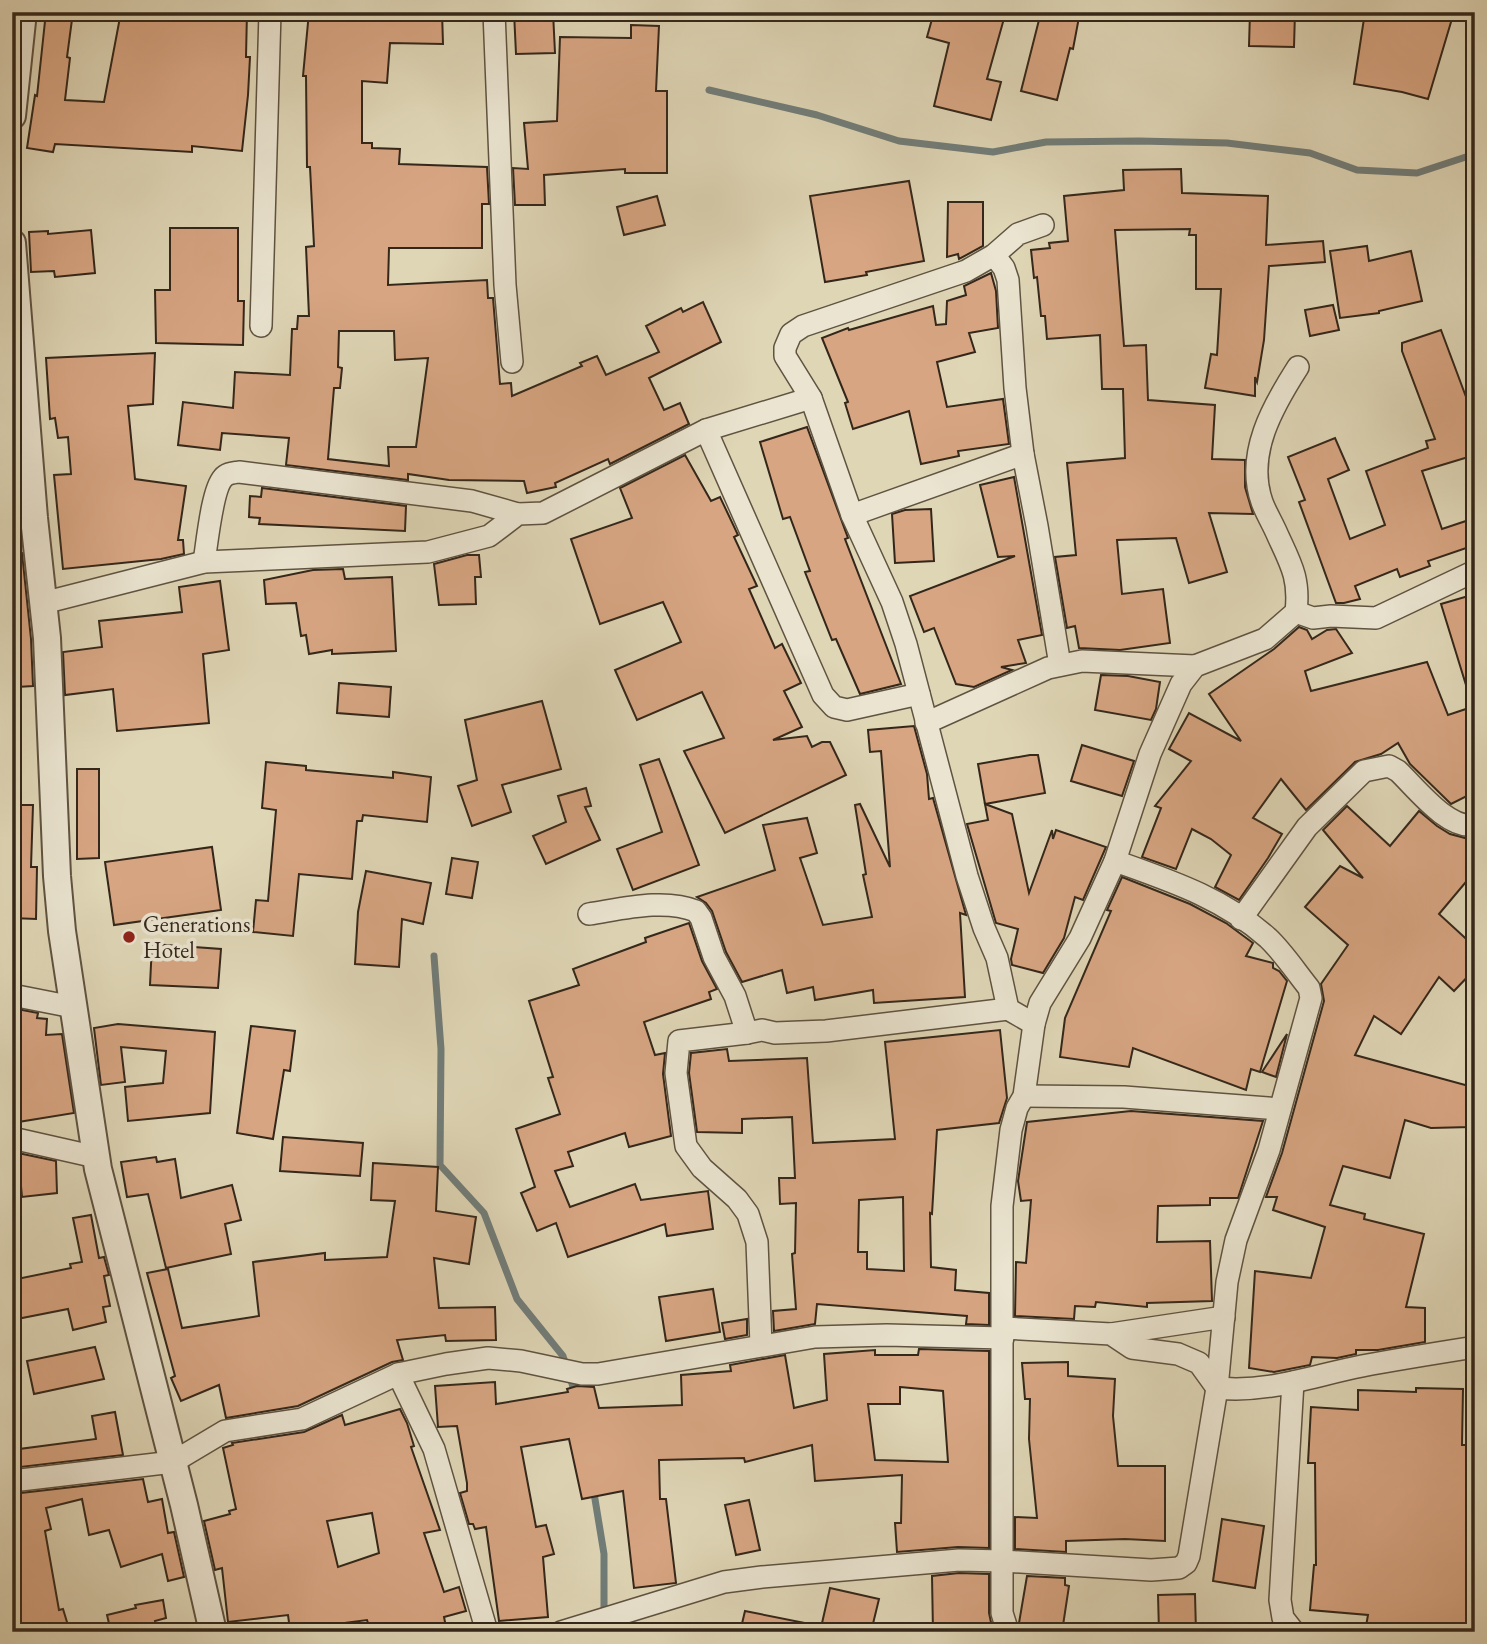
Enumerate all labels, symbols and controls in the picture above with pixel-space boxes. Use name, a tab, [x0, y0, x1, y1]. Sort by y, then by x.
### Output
place label: Generations Hotel	[143, 909, 251, 965]
marker: Generations Hotel	[121, 929, 137, 945]

